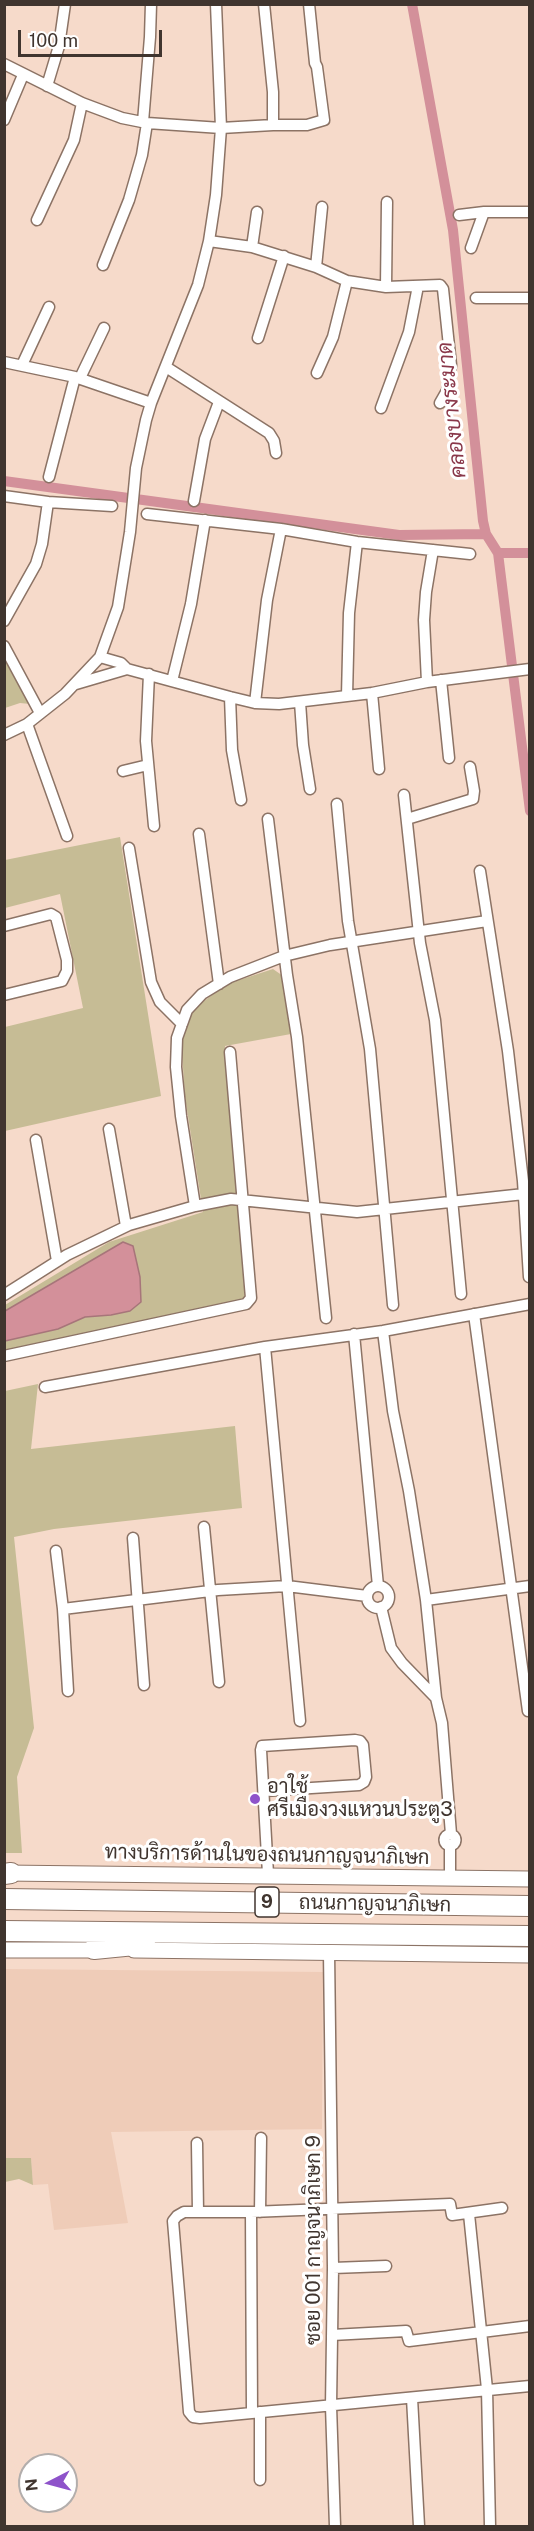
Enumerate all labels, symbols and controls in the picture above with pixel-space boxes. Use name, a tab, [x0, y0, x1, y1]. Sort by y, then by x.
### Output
scale bar	[21, 18, 165, 56]
text: 100 m	[29, 30, 78, 51]
water label: คลองบางระมาด	[432, 341, 472, 479]
place label: อาใช้ ศรีเมืองวงแหวนประตู3	[267, 1775, 453, 1822]
marker: อาใช้ ศรีเมืองวงแหวนประตู3	[248, 1792, 262, 1806]
street label: ทางบริการด้านในของถนนกาญจนาภิเษก	[104, 1840, 430, 1870]
road number: 9	[255, 1887, 279, 1917]
street label: ถนนกาญจนาภิเษก	[299, 1891, 451, 1917]
street label: ซอย 001 กาญจนาภิเษก 9	[302, 2135, 326, 2345]
north arrow	[18, 2453, 78, 2513]
text: N	[21, 2478, 42, 2492]

